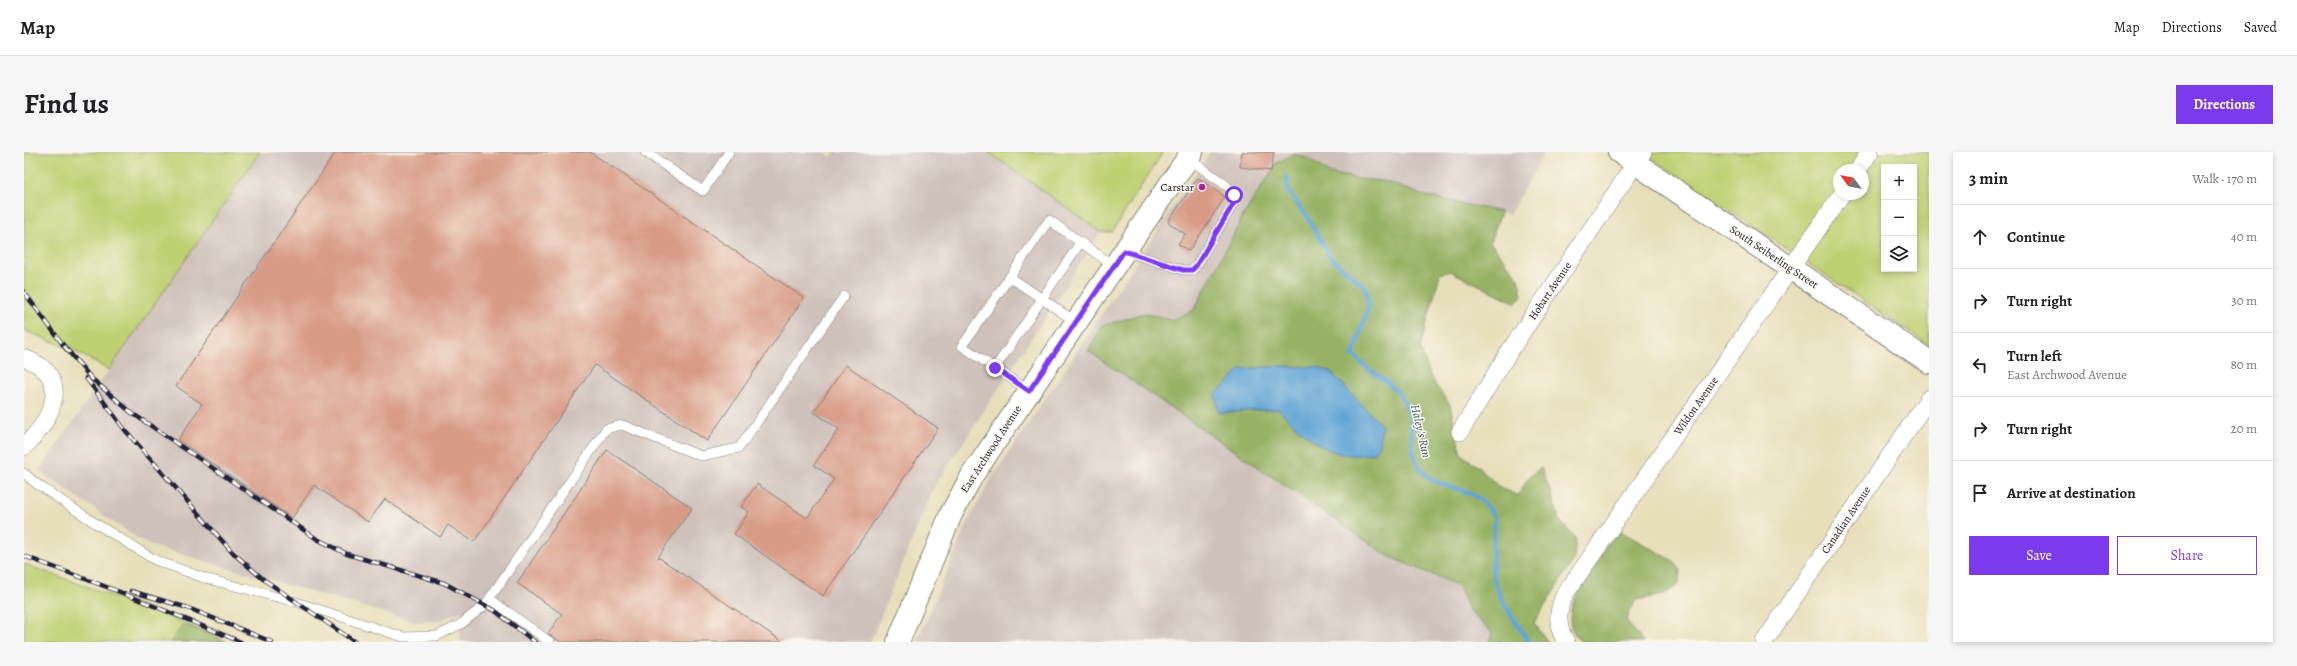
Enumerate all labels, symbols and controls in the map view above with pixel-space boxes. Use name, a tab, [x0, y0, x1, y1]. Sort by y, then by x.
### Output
text: Map	[20, 15, 55, 41]
text: Map	[2114, 18, 2140, 37]
text: Directions	[2162, 18, 2222, 37]
text: Saved	[2244, 18, 2277, 37]
text: Find us	[24, 85, 109, 123]
button: Directions	[2176, 85, 2273, 124]
north arrow	[1833, 164, 1869, 200]
map controls	[1881, 164, 1917, 272]
button: +	[1881, 164, 1917, 200]
text: 3 min	[1969, 167, 2008, 190]
text: Walk · 170 m	[2192, 170, 2257, 187]
place label: Carstar	[1160, 180, 1194, 195]
marker: Carstar	[1197, 182, 1207, 192]
route start	[1225, 186, 1243, 204]
button: −	[1881, 200, 1917, 236]
street label: South Seiberling Street	[1727, 222, 1821, 292]
icon: ahead	[1969, 226, 1991, 248]
text: Continue	[2007, 227, 2065, 247]
text: 40 m	[2231, 228, 2257, 245]
button: layers	[1881, 236, 1917, 272]
street label: Hobart Avenue	[1525, 259, 1575, 323]
icon: right	[1969, 290, 1991, 312]
text: Turn right	[2007, 291, 2072, 311]
text: 30 m	[2231, 292, 2257, 309]
text: Turn left	[2007, 346, 2062, 366]
icon: left	[1969, 354, 1991, 376]
text: 80 m	[2230, 356, 2257, 373]
route end	[986, 359, 1004, 377]
text: East Archwood Avenue	[2007, 366, 2127, 383]
street label: Wildon Avenue	[1670, 374, 1722, 439]
street label: East Archwood Avenue	[957, 402, 1025, 496]
water label: Haley's Run	[1407, 403, 1435, 459]
icon: right	[1969, 418, 1991, 440]
text: Turn right	[2007, 419, 2072, 439]
text: 20 m	[2231, 420, 2257, 437]
icon: arrive	[1969, 482, 1991, 504]
street label: Canadian Avenue	[1818, 483, 1874, 557]
text: Arrive at destination	[2007, 483, 2136, 503]
button: Save	[1969, 536, 2109, 575]
button: Share	[2117, 536, 2257, 575]

